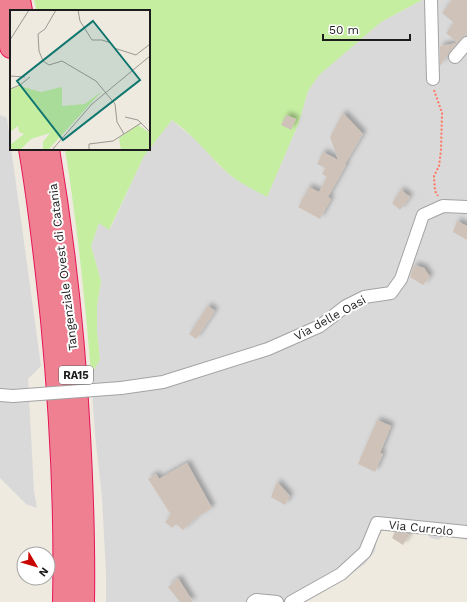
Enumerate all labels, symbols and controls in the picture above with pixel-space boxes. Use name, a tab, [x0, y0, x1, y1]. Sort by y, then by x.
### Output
inset map	[10, 10, 150, 150]
scale bar	[323, 16, 410, 42]
text: 50 m	[329, 23, 359, 37]
street label: Tangenziale Ovest di Catania	[46, 182, 80, 351]
street label: Via delle Oasi	[292, 293, 368, 343]
road number: RA15	[59, 366, 93, 384]
street label: Via Currolo	[388, 518, 454, 538]
north arrow	[16, 546, 56, 586]
text: N	[36, 565, 51, 579]

